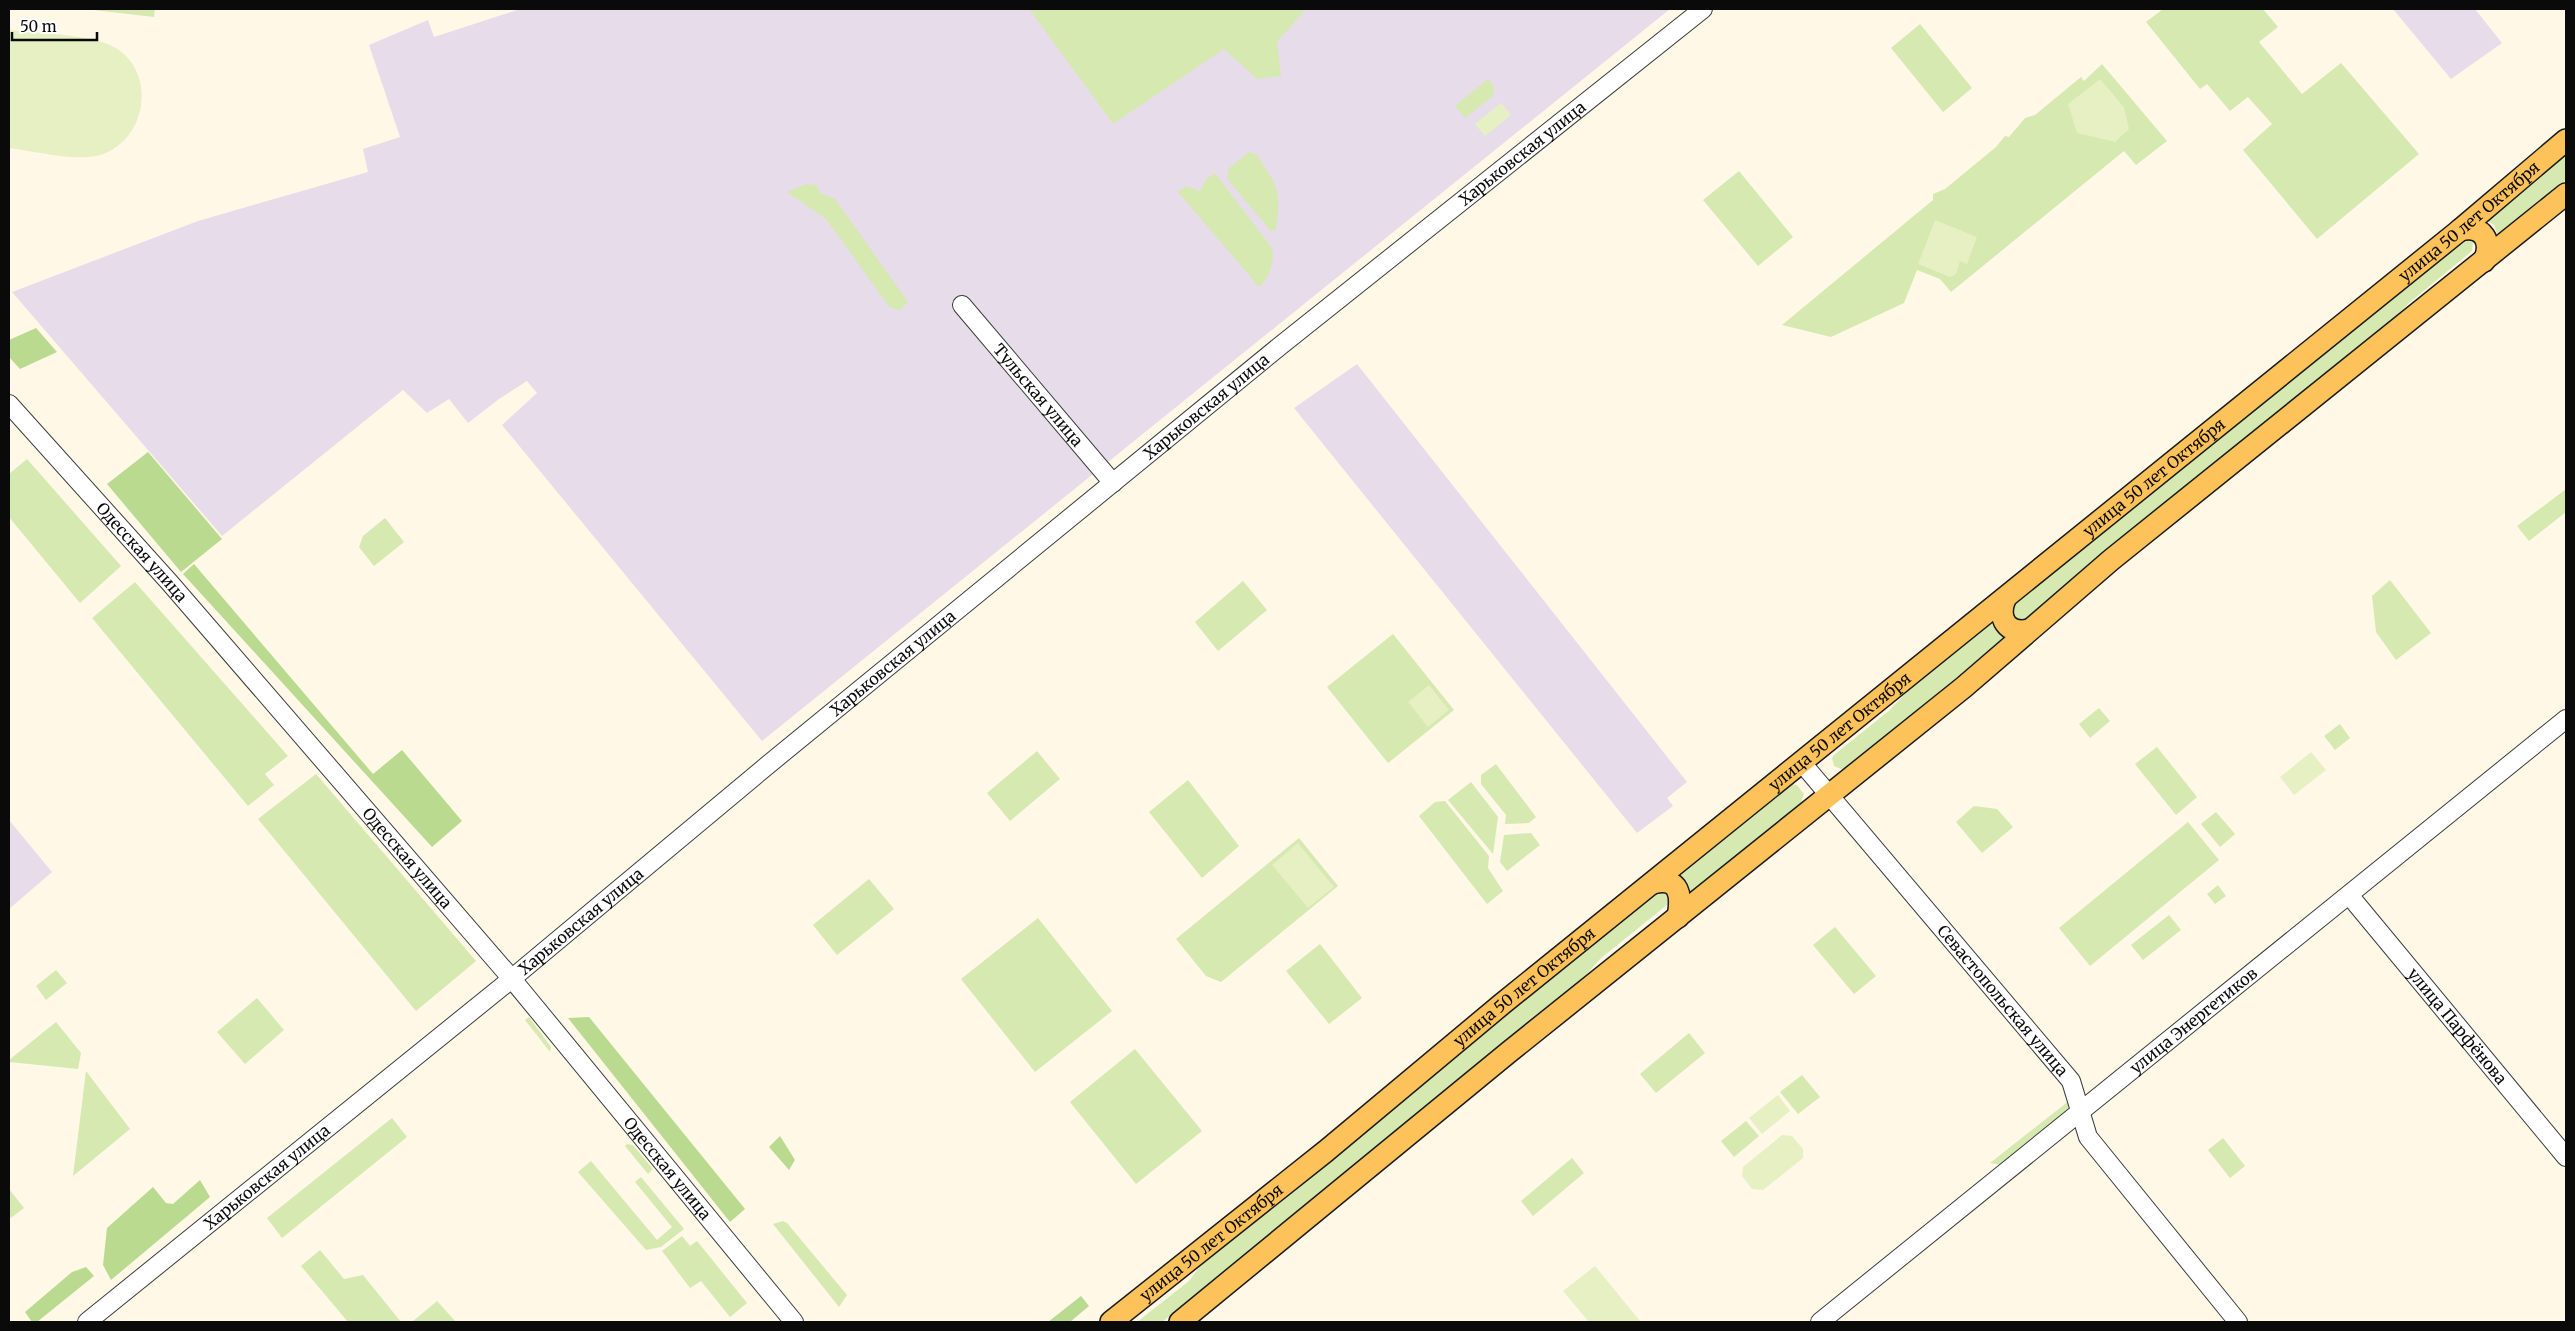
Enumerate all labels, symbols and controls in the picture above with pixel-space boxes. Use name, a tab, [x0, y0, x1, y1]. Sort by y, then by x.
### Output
scale bar	[12, 10, 98, 42]
text: 50 m	[20, 17, 57, 36]
street label: Харьковская улица	[1455, 96, 1590, 210]
street label: улица 50 лет Октября	[2394, 157, 2543, 286]
street label: Тульская улица	[989, 340, 1088, 451]
street label: Харьковская улица	[1139, 349, 1273, 464]
street label: улица 50 лет Октября	[2079, 414, 2229, 541]
street label: Одесская улица	[92, 498, 192, 606]
street label: Харьковская улица	[826, 605, 960, 720]
street label: улица 50 лет Октября	[1764, 668, 1915, 795]
street label: Одесская улица	[358, 803, 457, 913]
street label: Харьковская улица	[514, 863, 647, 979]
street label: Севастопольская улица	[1933, 921, 2073, 1081]
street label: улица 50 лет Октября	[1449, 923, 1599, 1051]
street label: улица Энергетиков	[2126, 963, 2261, 1078]
street label: улица Парфёнова	[2404, 964, 2512, 1088]
street label: Одесская улица	[620, 1113, 716, 1224]
street label: Харьковская улица	[200, 1120, 334, 1234]
street label: улица 50 лет Октября	[1136, 1179, 1287, 1305]

